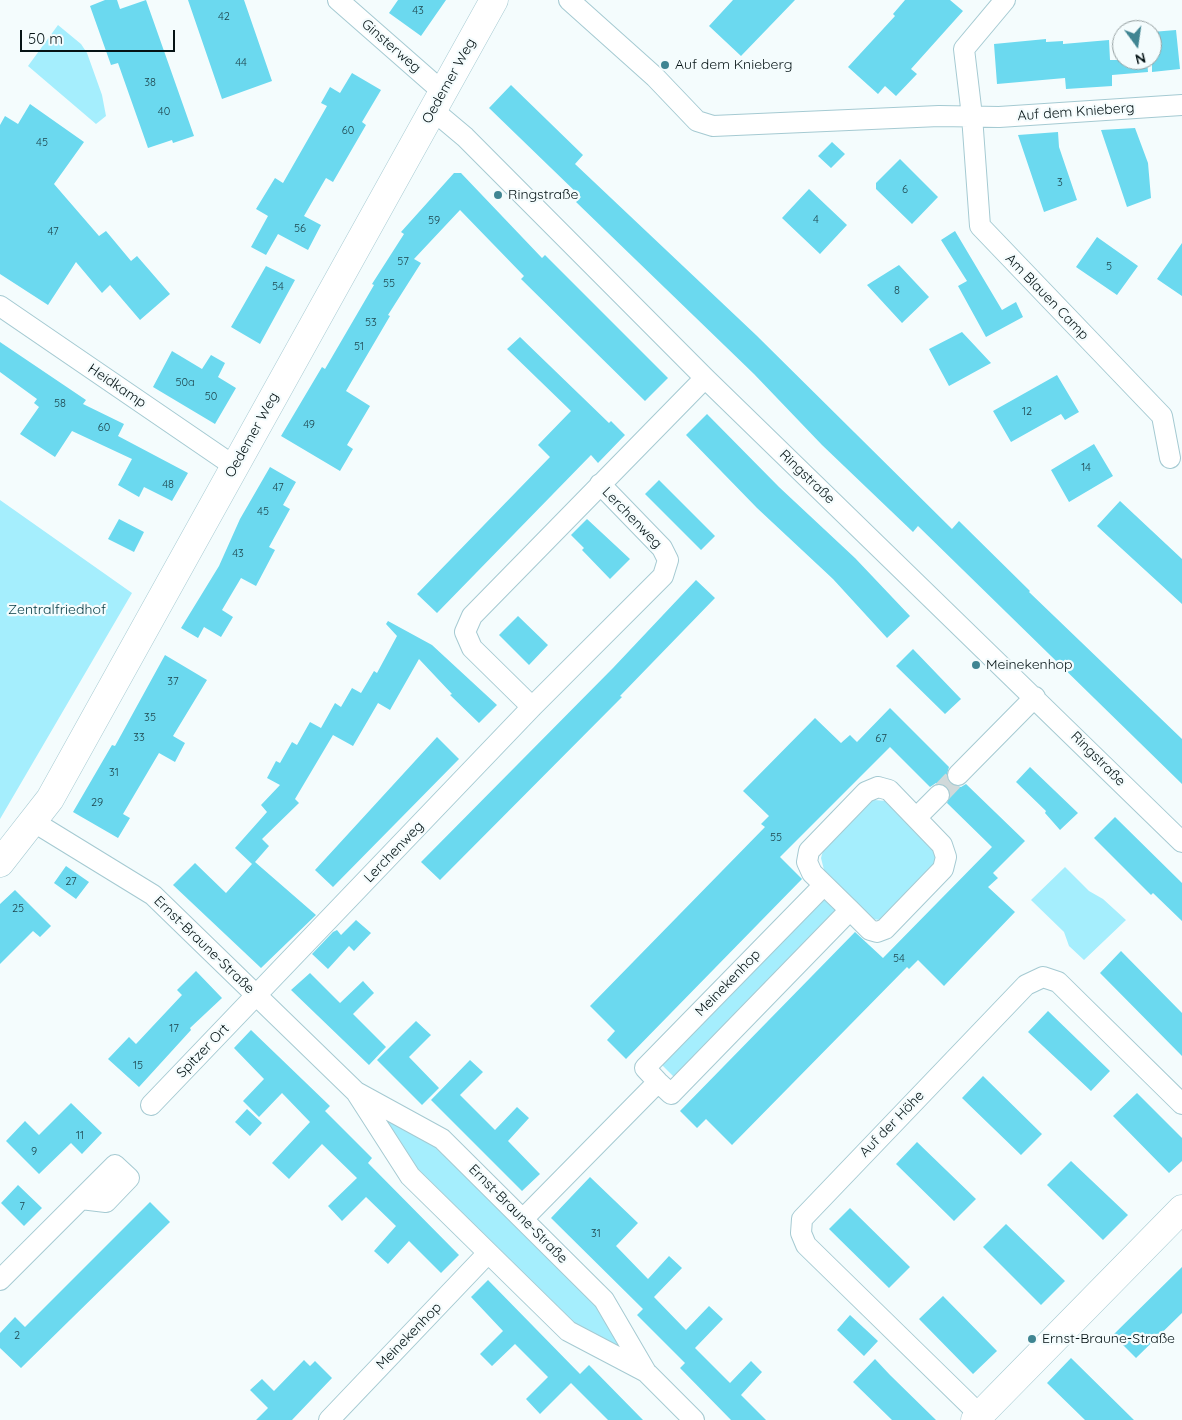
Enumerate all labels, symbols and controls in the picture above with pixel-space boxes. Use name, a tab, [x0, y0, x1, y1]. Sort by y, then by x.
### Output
house number: 43	[412, 4, 424, 18]
house number: 42	[218, 10, 230, 24]
street label: Ginsterweg	[358, 16, 424, 76]
scale bar	[22, 20, 178, 52]
north arrow	[1112, 20, 1162, 70]
text: 50 m	[28, 29, 63, 48]
street label: Oedemer Weg	[419, 35, 479, 127]
text: N	[1133, 49, 1148, 69]
house number: 44	[235, 56, 247, 70]
place label: Auf dem Knieberg	[675, 57, 792, 73]
marker: Auf dem Knieberg	[659, 59, 671, 71]
house number: 38	[144, 76, 156, 90]
street label: Auf dem Knieberg	[1017, 100, 1135, 124]
house number: 40	[158, 105, 170, 119]
house number: 60	[342, 124, 354, 138]
house number: 45	[36, 136, 48, 150]
house number: 3	[1057, 176, 1063, 190]
house number: 6	[902, 183, 908, 197]
place label: Ringstraße	[508, 187, 578, 203]
marker: Ringstraße	[492, 189, 504, 201]
house number: 4	[813, 213, 819, 227]
house number: 59	[428, 214, 440, 228]
house number: 56	[294, 222, 306, 236]
house number: 47	[47, 225, 59, 239]
street label: Am Blauen Camp	[1002, 251, 1092, 343]
house number: 57	[397, 255, 409, 269]
house number: 5	[1106, 260, 1112, 274]
house number: 55	[383, 277, 395, 291]
house number: 54	[272, 280, 284, 294]
house number: 8	[894, 284, 900, 298]
house number: 53	[365, 316, 377, 330]
house number: 51	[354, 340, 364, 354]
street label: Heidkamp	[85, 360, 149, 412]
house number: 50a	[175, 376, 195, 390]
street label: Oedemer Weg	[222, 389, 282, 481]
house number: 50	[205, 390, 217, 404]
house number: 58	[54, 397, 66, 411]
house number: 12	[1022, 405, 1032, 419]
house number: 49	[303, 418, 315, 432]
house number: 60	[98, 421, 110, 435]
street label: Ringstraße	[776, 446, 838, 508]
house number: 14	[1081, 461, 1091, 475]
house number: 48	[162, 478, 174, 492]
house number: 47	[272, 481, 284, 495]
street label: Lerchenweg	[599, 484, 665, 552]
house number: 45	[257, 505, 269, 519]
house number: 43	[232, 547, 244, 561]
park label: Zentralfriedhof	[8, 602, 106, 618]
place label: Meinekenhop	[986, 657, 1073, 673]
marker: Meinekenhop	[970, 659, 982, 671]
house number: 37	[167, 675, 179, 689]
house number: 35	[144, 711, 156, 725]
street label: Ringstraße	[1067, 728, 1129, 790]
house number: 33	[133, 731, 145, 745]
house number: 67	[875, 732, 887, 746]
house number: 31	[109, 766, 119, 780]
house number: 29	[91, 796, 103, 810]
street label: Lerchenweg	[361, 818, 427, 886]
house number: 55	[770, 831, 782, 845]
house number: 27	[65, 875, 77, 889]
street label: Ernst-Braune-Straße	[150, 893, 258, 997]
house number: 25	[12, 902, 24, 916]
street label: Meinekenhop	[692, 946, 764, 1020]
house number: 54	[893, 952, 905, 966]
street label: Spitzer Ort	[173, 1020, 233, 1082]
house number: 17	[169, 1022, 179, 1036]
house number: 15	[133, 1059, 143, 1073]
street label: Auf der Höhe	[856, 1087, 928, 1161]
house number: 11	[76, 1129, 84, 1143]
house number: 9	[31, 1145, 37, 1159]
street label: Ernst-Braune-Straße	[465, 1161, 571, 1267]
house number: 7	[19, 1200, 25, 1214]
house number: 31	[591, 1227, 601, 1241]
street label: Meinekenhop	[373, 1299, 445, 1373]
house number: 2	[14, 1329, 20, 1343]
place label: Ernst-Braune-Straße	[1042, 1331, 1175, 1347]
marker: Ernst-Braune-Straße	[1026, 1333, 1038, 1345]

